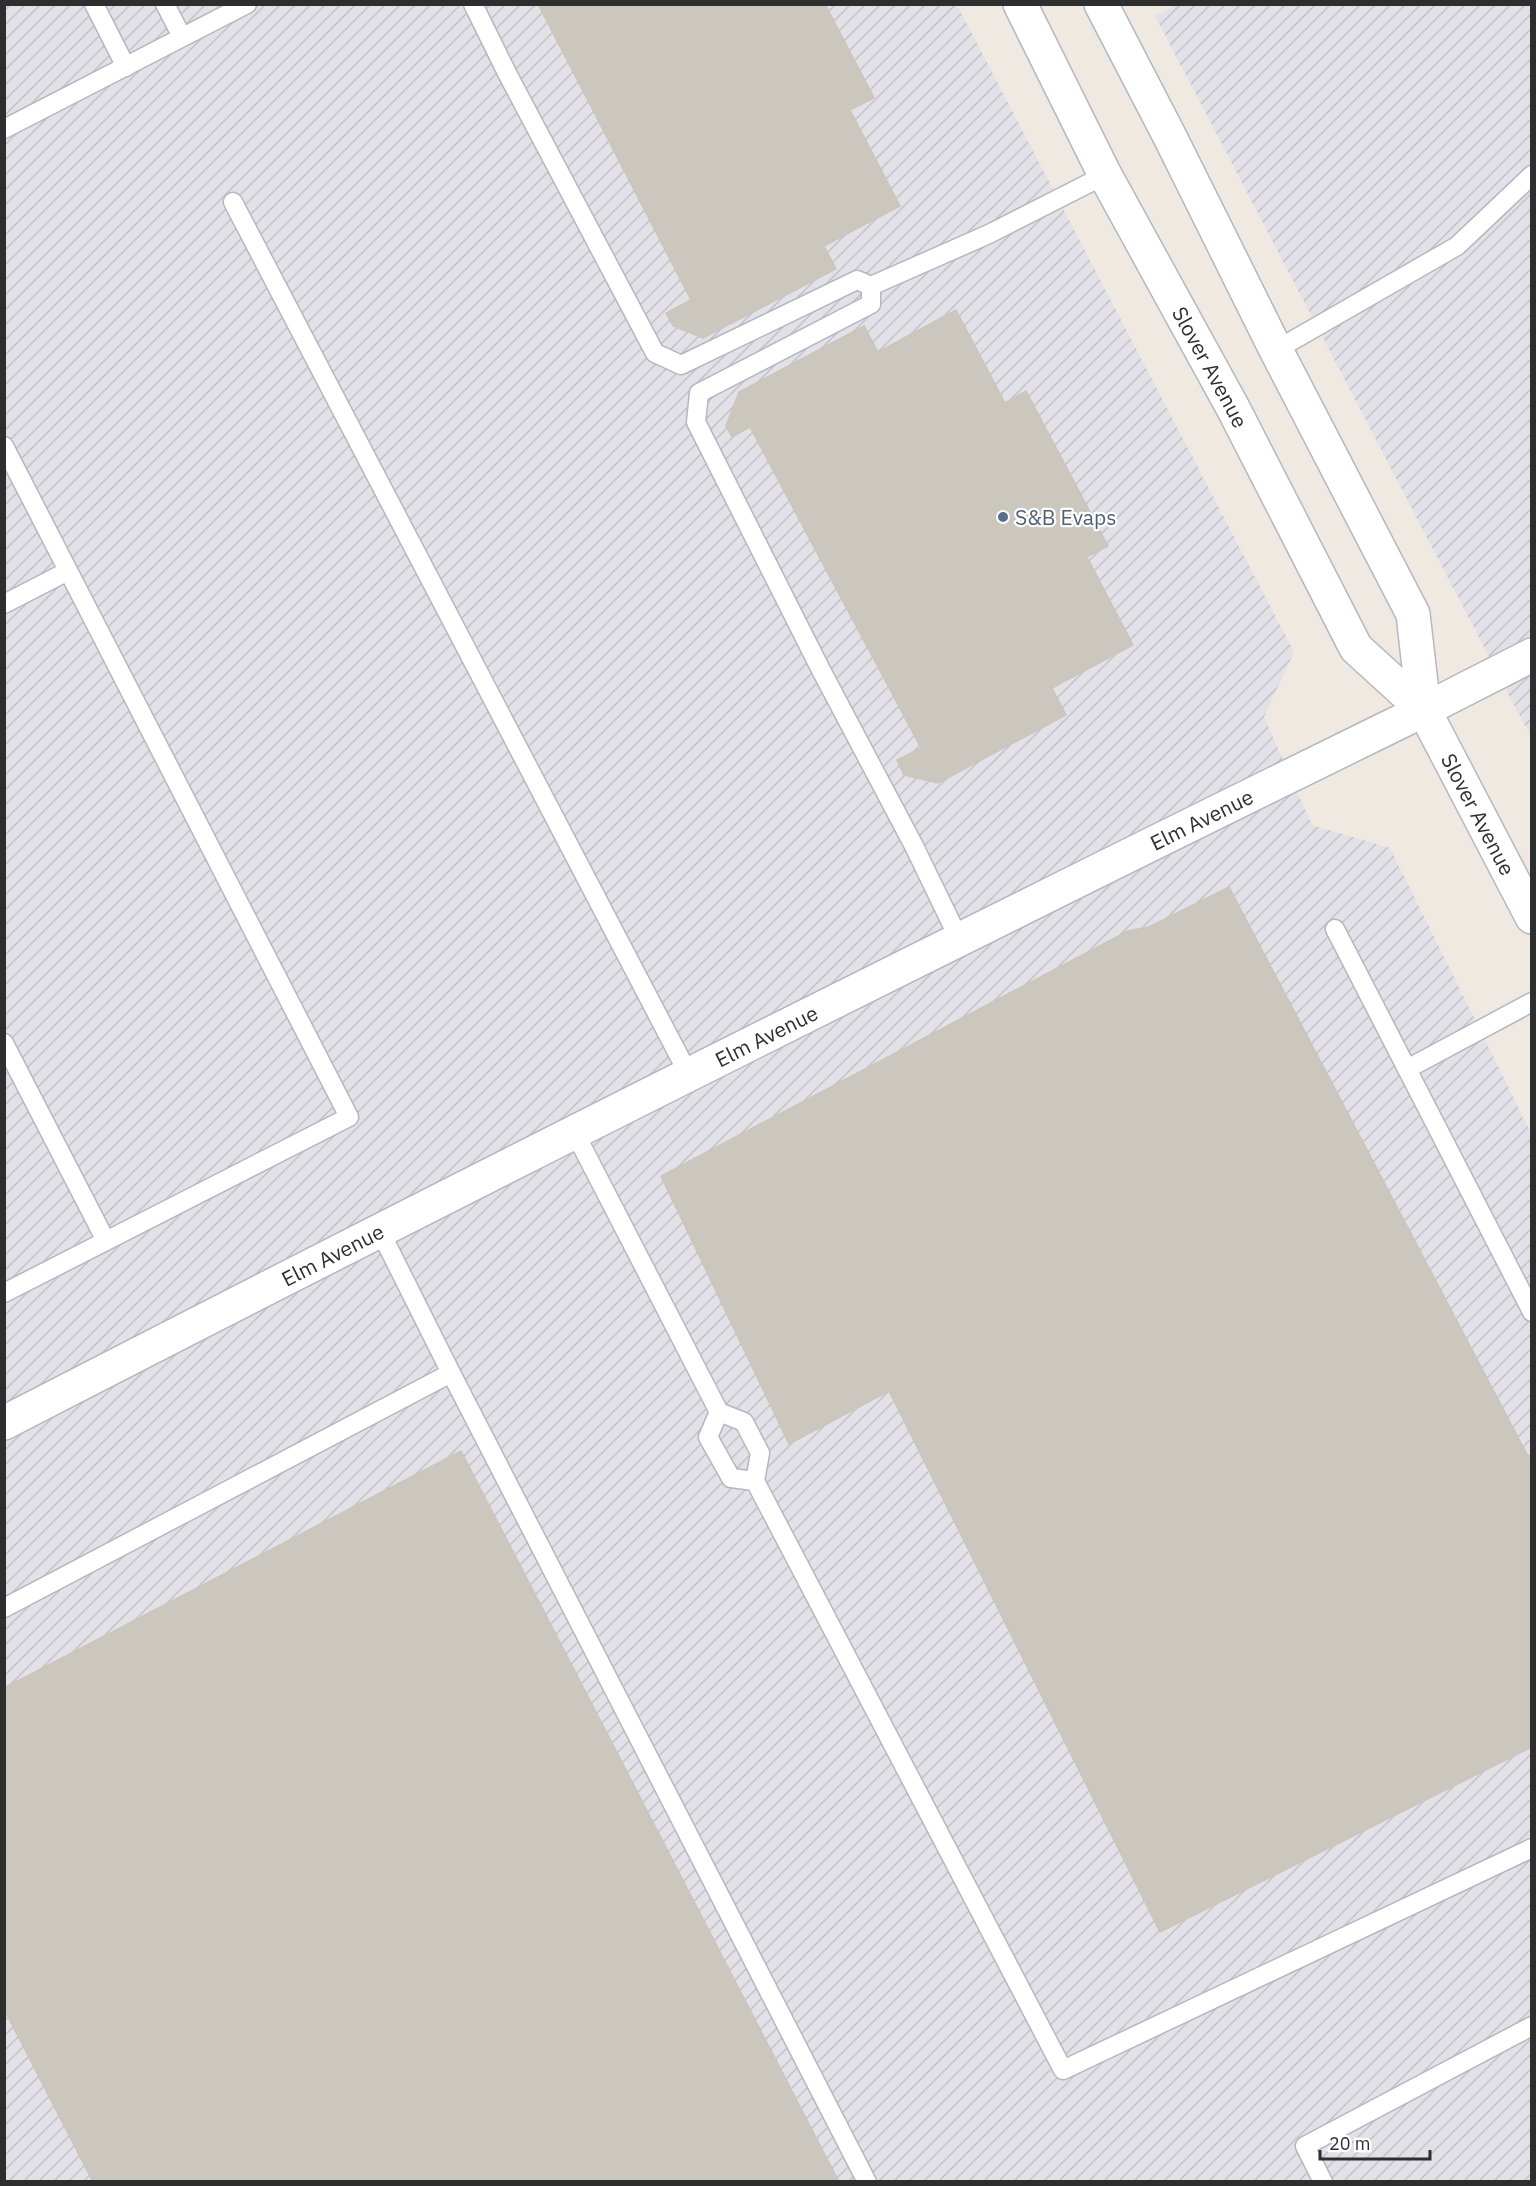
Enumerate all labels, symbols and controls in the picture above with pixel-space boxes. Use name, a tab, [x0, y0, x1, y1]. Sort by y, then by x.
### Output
street label: Slover Avenue	[1166, 301, 1255, 432]
place label: S&B Evaps	[1015, 503, 1116, 531]
marker: S&B Evaps	[996, 510, 1010, 524]
street label: Slover Avenue	[1435, 748, 1522, 880]
street label: Elm Avenue	[1145, 782, 1258, 857]
street label: Elm Avenue	[710, 998, 822, 1073]
street label: Elm Avenue	[276, 1217, 388, 1293]
scale bar	[1320, 2123, 1430, 2161]
text: 20 m	[1329, 2132, 1371, 2155]

